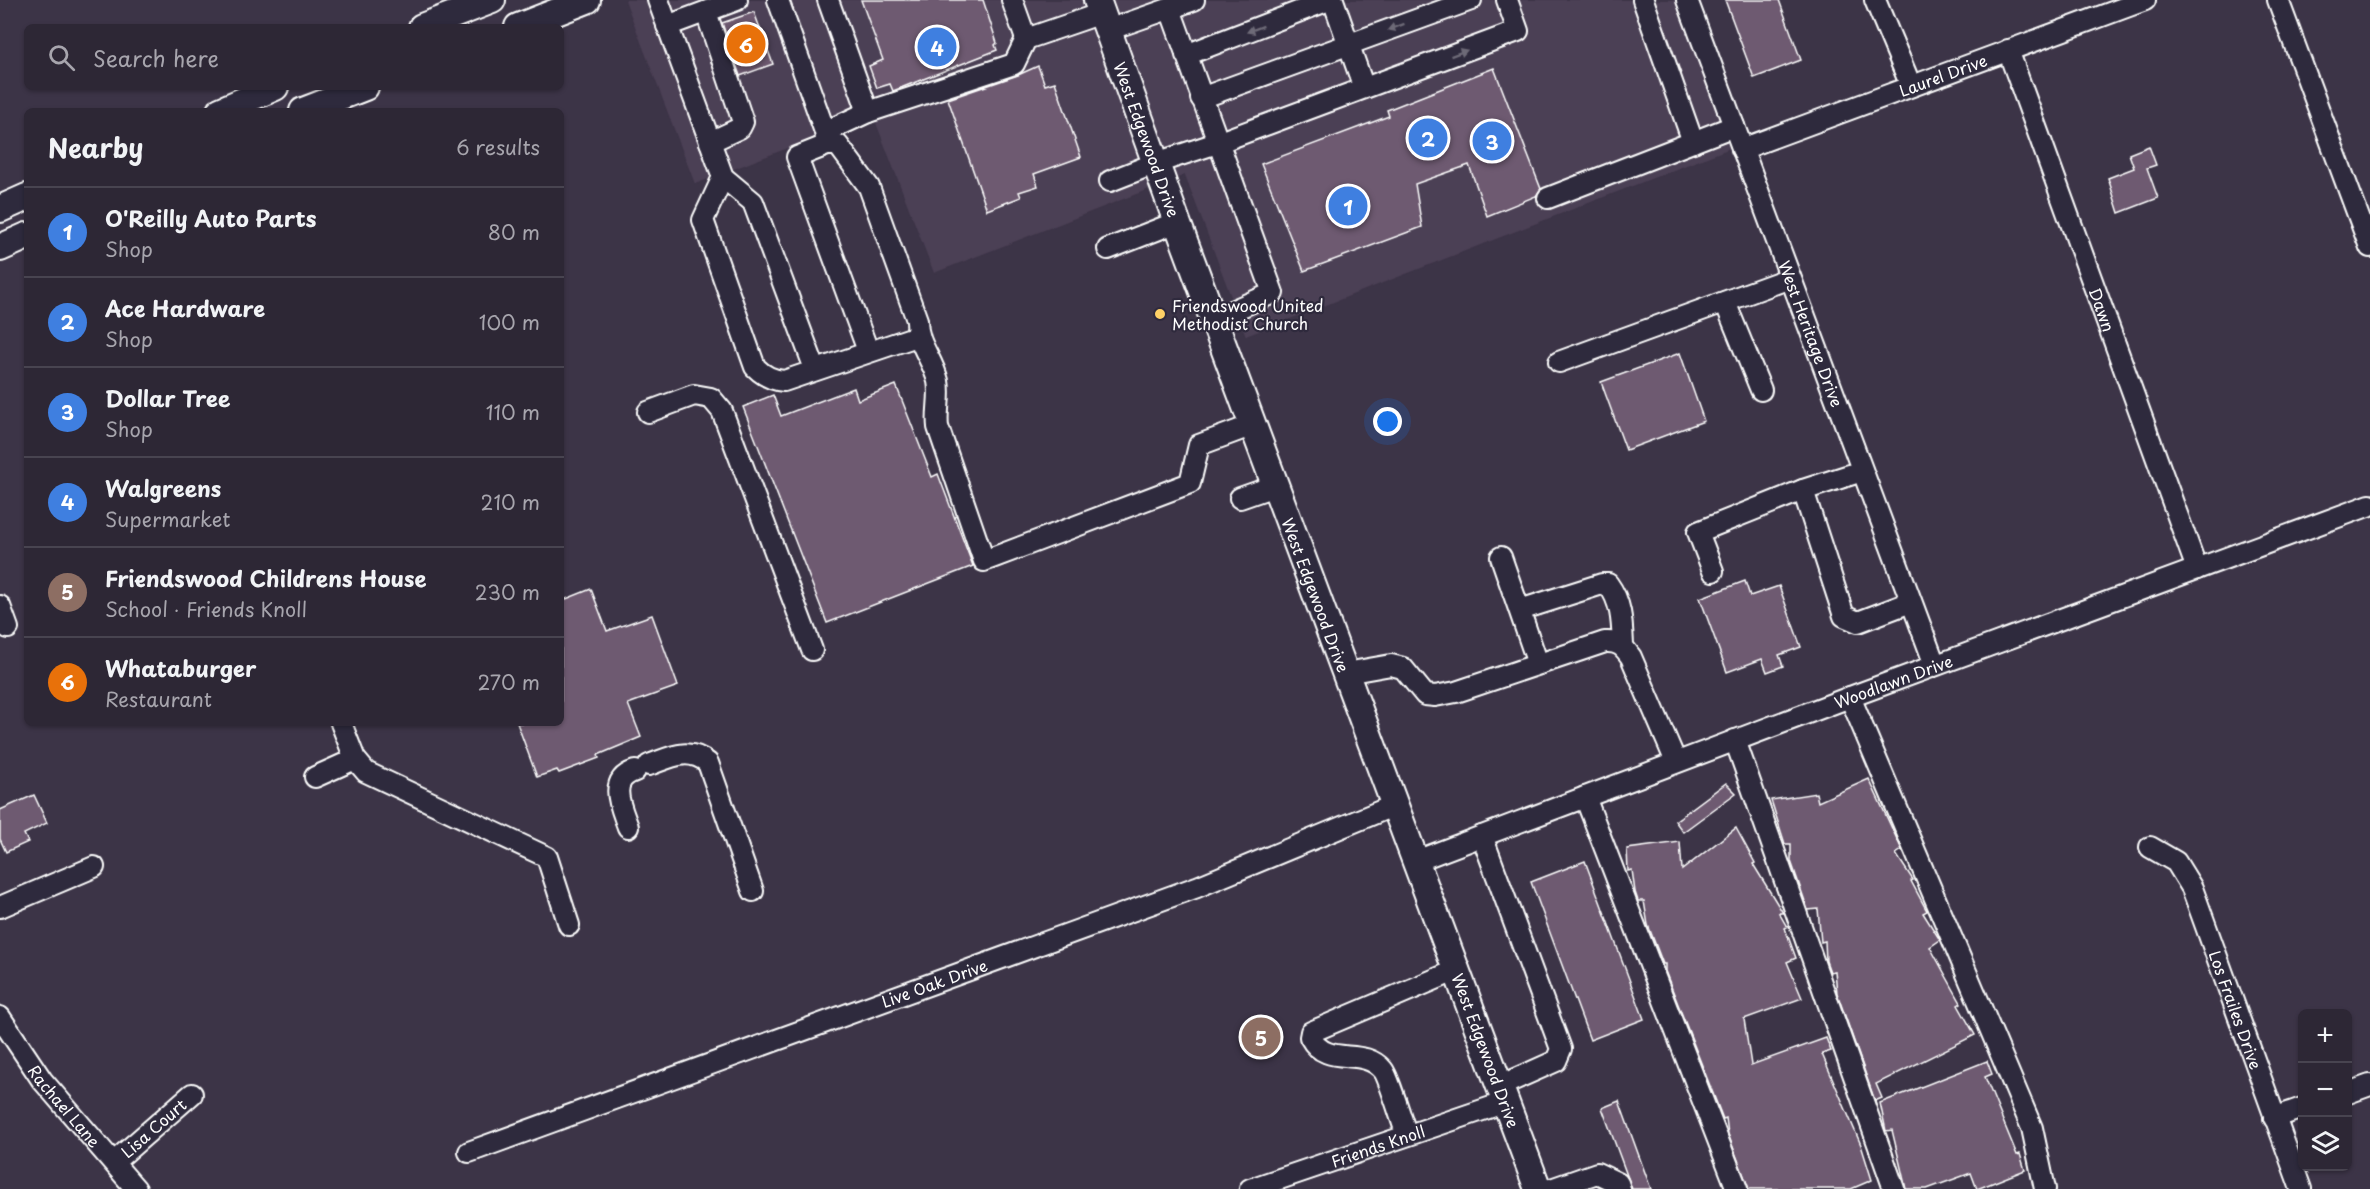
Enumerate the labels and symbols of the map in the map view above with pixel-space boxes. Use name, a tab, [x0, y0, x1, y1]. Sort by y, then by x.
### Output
pin: 6	[726, 22, 766, 66]
one-way arrow	[1387, 23, 1405, 33]
pin: 4	[918, 24, 956, 70]
one-way arrow	[1245, 24, 1263, 34]
one-way arrow	[1450, 48, 1468, 57]
street label: Laurel Drive	[1895, 48, 1990, 102]
street label: West Edgewood Drive	[1108, 58, 1186, 220]
pin: 2	[1408, 116, 1448, 160]
pin: 3	[1472, 118, 1512, 164]
pin: 1	[1328, 184, 1368, 228]
street label: West Heritage Drive	[1773, 257, 1850, 410]
street label: Dawn	[2083, 284, 2121, 335]
place label: Friendswood United Methodist Church	[1172, 293, 1323, 335]
marker: Friendswood United Methodist Church	[1153, 307, 1167, 321]
your location	[1373, 407, 1402, 436]
street label: West Edgewood Drive	[1276, 514, 1356, 676]
street label: Woodlawn Drive	[1831, 648, 1956, 714]
street label: Los Frailes Drive	[2204, 947, 2269, 1072]
street label: Live Oak Drive	[878, 952, 991, 1013]
street label: West Edgewood Drive	[1446, 970, 1526, 1131]
pin: 5	[1242, 1014, 1280, 1060]
street label: Rachael Lane	[23, 1060, 107, 1152]
street label: Lisa Court	[115, 1092, 192, 1163]
street label: Friends Knoll	[1328, 1118, 1428, 1173]

